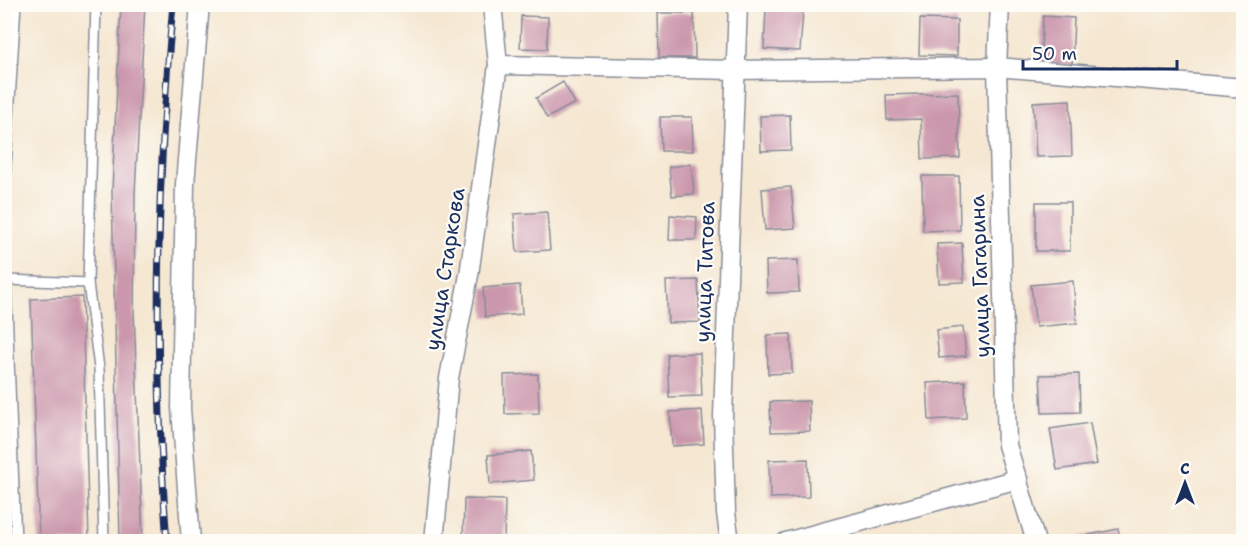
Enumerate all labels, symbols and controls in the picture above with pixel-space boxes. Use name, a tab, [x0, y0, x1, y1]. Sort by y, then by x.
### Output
scale bar	[1023, 33, 1178, 71]
text: 50 m	[1032, 42, 1077, 66]
street label: улица Старкова	[418, 186, 472, 352]
street label: улица Гагарина	[963, 194, 997, 358]
street label: улица Титова	[689, 201, 721, 343]
north arrow	[1155, 453, 1215, 513]
text: С	[1180, 458, 1190, 479]

